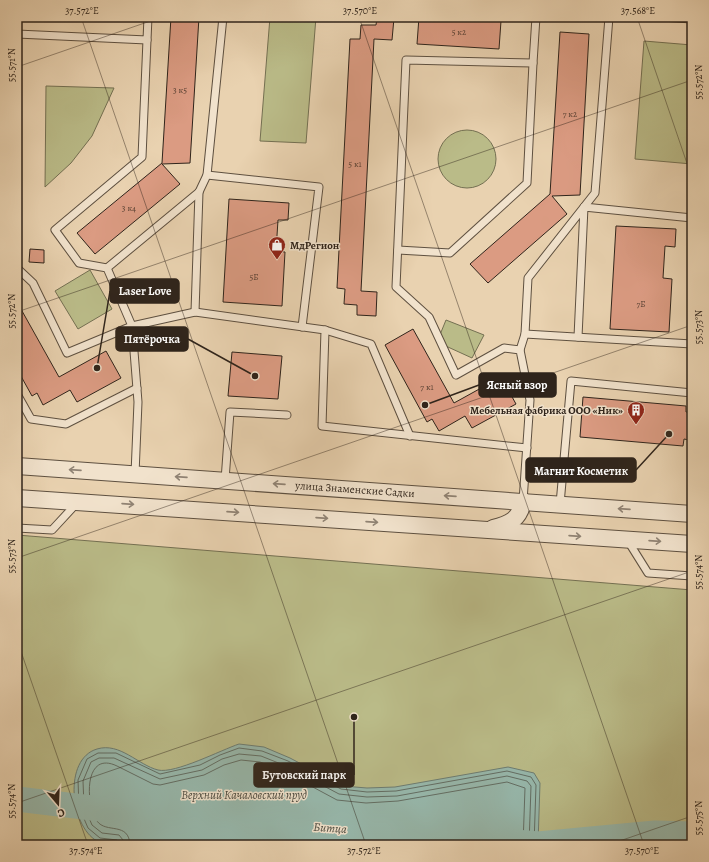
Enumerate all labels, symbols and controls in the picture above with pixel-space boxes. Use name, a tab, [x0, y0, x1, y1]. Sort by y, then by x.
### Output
text: 37.572°E	[65, 4, 99, 17]
text: 37.570°E	[343, 4, 377, 17]
text: 37.568°E	[621, 4, 655, 17]
house number: 5 к2	[452, 26, 467, 38]
text: 55.571°N	[5, 48, 18, 82]
text: 55.572°N	[692, 64, 705, 100]
house number: 3 к5	[173, 84, 187, 96]
house number: 7 к2	[563, 108, 578, 120]
house number: 5 к1	[348, 158, 362, 170]
house number: 3 к4	[122, 202, 136, 214]
shop icon: МдРегион	[267, 235, 287, 260]
place label: МдРегион	[290, 238, 340, 253]
house number: 5Б	[249, 271, 259, 283]
callout: Laser Love	[110, 279, 179, 303]
text: Laser Love	[119, 283, 172, 299]
text: 55.572°N	[5, 293, 18, 329]
house number: 7Б	[636, 298, 646, 310]
text: 55.573°N	[692, 310, 705, 344]
callout: Пятёрочка	[116, 327, 188, 351]
text: Пятёрочка	[124, 331, 180, 347]
callout: Ясный взор	[479, 373, 556, 397]
text: Ясный взор	[487, 377, 548, 393]
house number: 7 к1	[420, 381, 434, 393]
building icon: Мебельная фабрика ООО «Ник»	[626, 400, 646, 425]
place label: Мебельная фабрика ООО «Ник»	[470, 403, 623, 418]
callout: Магнит Косметик	[526, 458, 636, 482]
text: Магнит Косметик	[534, 463, 629, 479]
one-way arrow	[69, 466, 82, 473]
one-way arrow	[175, 473, 188, 480]
street label: улица Знаменские Садки	[294, 478, 415, 501]
one-way arrow	[273, 480, 286, 487]
one-way arrow	[444, 492, 457, 499]
one-way arrow	[121, 501, 134, 508]
one-way arrow	[618, 505, 631, 512]
one-way arrow	[226, 508, 239, 515]
one-way arrow	[315, 515, 328, 522]
one-way arrow	[365, 518, 378, 525]
one-way arrow	[568, 532, 581, 539]
one-way arrow	[648, 538, 661, 545]
text: 55.573°N	[5, 539, 18, 573]
text: 55.574°N	[692, 555, 705, 589]
callout: Бутовский парк	[254, 763, 354, 787]
text: Бутовский парк	[262, 767, 347, 783]
text: 55.574°N	[5, 784, 18, 818]
north arrow	[38, 784, 78, 824]
water label: Верхний Качаловский пруд	[181, 787, 307, 803]
text: 55.575°N	[692, 801, 705, 835]
text: С	[55, 805, 67, 821]
water label: Битца	[313, 819, 348, 837]
text: 37.574°E	[69, 844, 103, 857]
text: 37.572°E	[347, 844, 381, 857]
text: 37.570°E	[625, 844, 659, 857]

